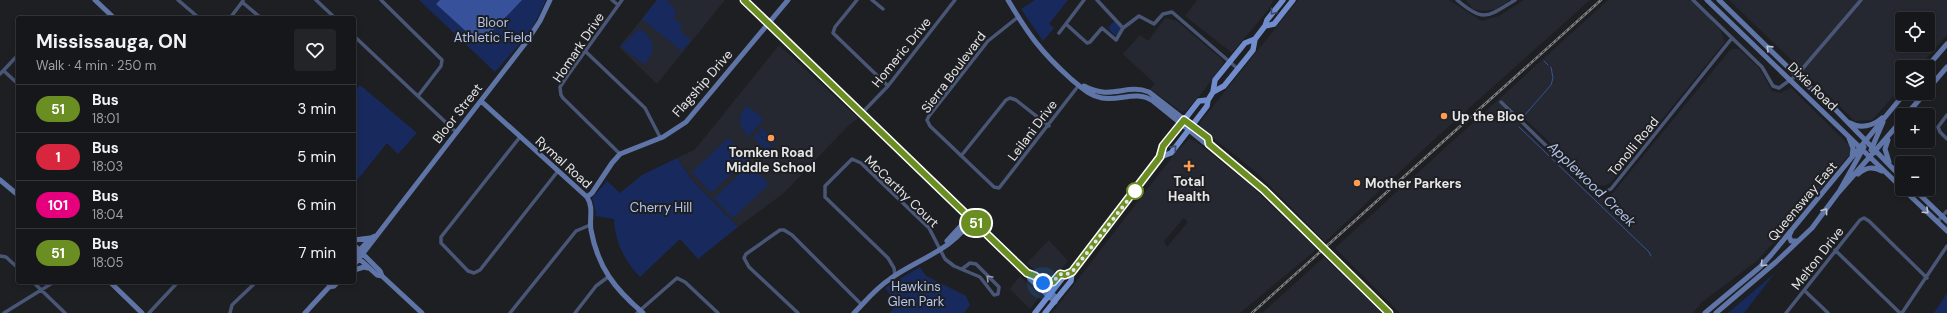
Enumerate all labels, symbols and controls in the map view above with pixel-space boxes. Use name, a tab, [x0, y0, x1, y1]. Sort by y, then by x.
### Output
one-way arrow	[1270, 8, 1277, 15]
street label: Homark Drive	[549, 9, 608, 86]
map controls	[1895, 12, 1935, 196]
button: locate	[1895, 12, 1935, 52]
park label: Bloor Athletic Field	[454, 14, 532, 46]
street label: Homeric Drive	[868, 14, 935, 91]
street label: Sierra Boulevard	[917, 28, 990, 116]
text: Mississauga, ON	[36, 29, 187, 54]
button: heart	[294, 29, 336, 71]
one-way arrow	[1766, 45, 1774, 53]
street label: Flagship Drive	[669, 46, 736, 120]
text: Walk · 4 min · 250 m	[36, 57, 156, 74]
street label: Dixie Road	[1784, 58, 1841, 114]
button: layers	[1895, 60, 1935, 100]
street label: Bloor Street	[429, 80, 486, 147]
text: Bus	[92, 90, 119, 110]
street label: Leilani Drive	[1004, 96, 1061, 164]
text: 3 min	[298, 99, 336, 119]
text: 51	[51, 100, 65, 118]
place label: Up the Bloc	[1452, 108, 1525, 125]
button: +	[1895, 108, 1935, 148]
text: 18:01	[92, 110, 120, 127]
marker: Up the Bloc	[1439, 111, 1449, 121]
street label: Tonolli Road	[1604, 113, 1663, 180]
street label: Rymal Road	[532, 133, 595, 192]
marker: Tomken Road Middle School	[766, 133, 776, 143]
water label: Applewood Creek	[1543, 137, 1640, 231]
text: Bus	[92, 138, 119, 158]
place label: Tomken Road Middle School	[726, 144, 816, 176]
one-way arrow	[1169, 145, 1176, 153]
text: 5 min	[297, 147, 336, 167]
text: 1	[55, 148, 61, 166]
street label: McCarthy Court	[861, 152, 942, 231]
button: −	[1895, 156, 1935, 196]
text: 18:03	[92, 158, 123, 175]
street label: Queensway East	[1764, 158, 1841, 245]
marker: Total Health	[1183, 160, 1195, 172]
place label: Total Health	[1168, 173, 1210, 205]
place label: Mother Parkers	[1365, 175, 1462, 192]
marker: Mother Parkers	[1352, 178, 1362, 188]
unlabelled marker	[1126, 182, 1144, 200]
text: Bus	[92, 186, 119, 206]
text: 6 min	[297, 195, 336, 215]
text: 101	[48, 196, 68, 214]
park label: Cherry Hill	[630, 199, 692, 216]
text: 18:04	[92, 206, 123, 223]
one-way arrow	[1921, 206, 1929, 214]
one-way arrow	[1821, 209, 1828, 216]
line badge: 51	[958, 210, 994, 236]
text: 51	[969, 214, 983, 232]
street label: Melton Drive	[1787, 223, 1847, 293]
text: Bus	[92, 234, 119, 254]
text: 7 min	[298, 243, 336, 263]
text: 51	[51, 244, 65, 262]
text: 18:05	[92, 254, 123, 271]
one-way arrow	[1760, 259, 1768, 267]
your location	[1033, 273, 1053, 293]
one-way arrow	[987, 275, 994, 283]
park label: Hawkins Glen Park	[888, 278, 945, 310]

